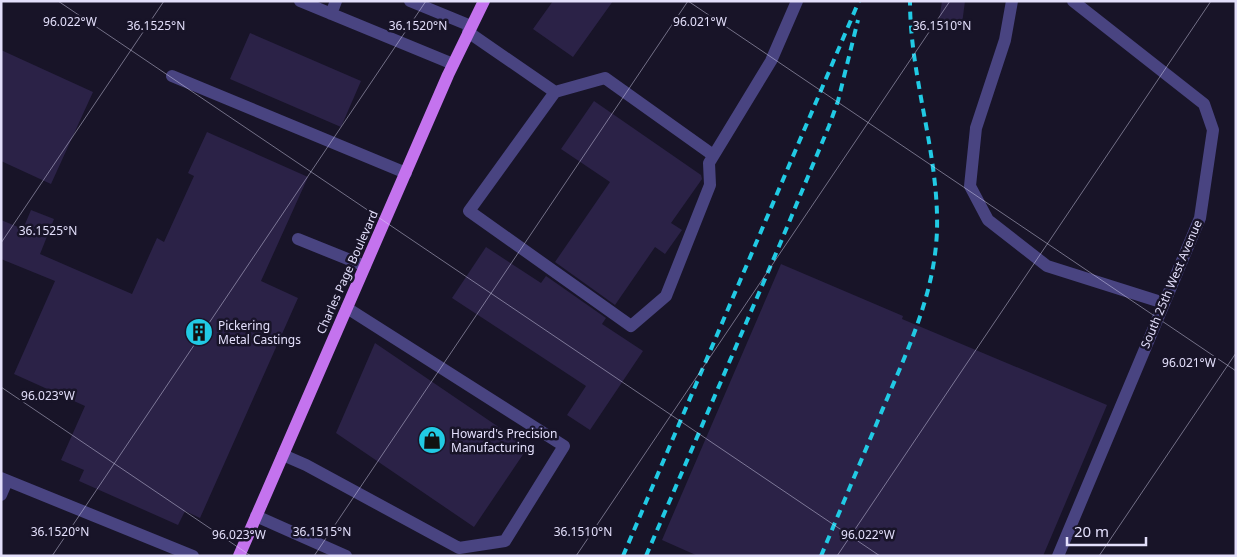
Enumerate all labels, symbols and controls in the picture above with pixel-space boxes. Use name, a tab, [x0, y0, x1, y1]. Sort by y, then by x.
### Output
text: 96.022°W	[43, 13, 97, 30]
text: 96.021°W	[673, 13, 727, 30]
text: 36.1525°N	[127, 17, 185, 34]
text: 36.1520°N	[389, 17, 447, 34]
text: 36.1510°N	[913, 17, 971, 34]
street label: Charles Page Boulevard	[312, 207, 382, 337]
street label: South 25th West Avenue	[1136, 217, 1206, 351]
text: 36.1525°N	[19, 222, 77, 239]
building icon: Pickering Metal Castings	[184, 317, 214, 347]
place label: Pickering Metal Castings	[218, 317, 301, 348]
text: 96.021°W	[1162, 354, 1216, 371]
text: 96.023°W	[21, 387, 75, 404]
shop icon: Howard's Precision Manufacturing	[417, 425, 447, 455]
place label: Howard's Precision Manufacturing	[451, 425, 558, 456]
scale bar	[1067, 514, 1146, 546]
text: 20 m	[1074, 521, 1109, 541]
text: 36.1520°N	[31, 523, 89, 540]
text: 36.1515°N	[293, 523, 351, 540]
text: 36.1510°N	[554, 523, 612, 540]
text: 96.023°W	[212, 526, 266, 543]
text: 96.022°W	[841, 526, 895, 543]

